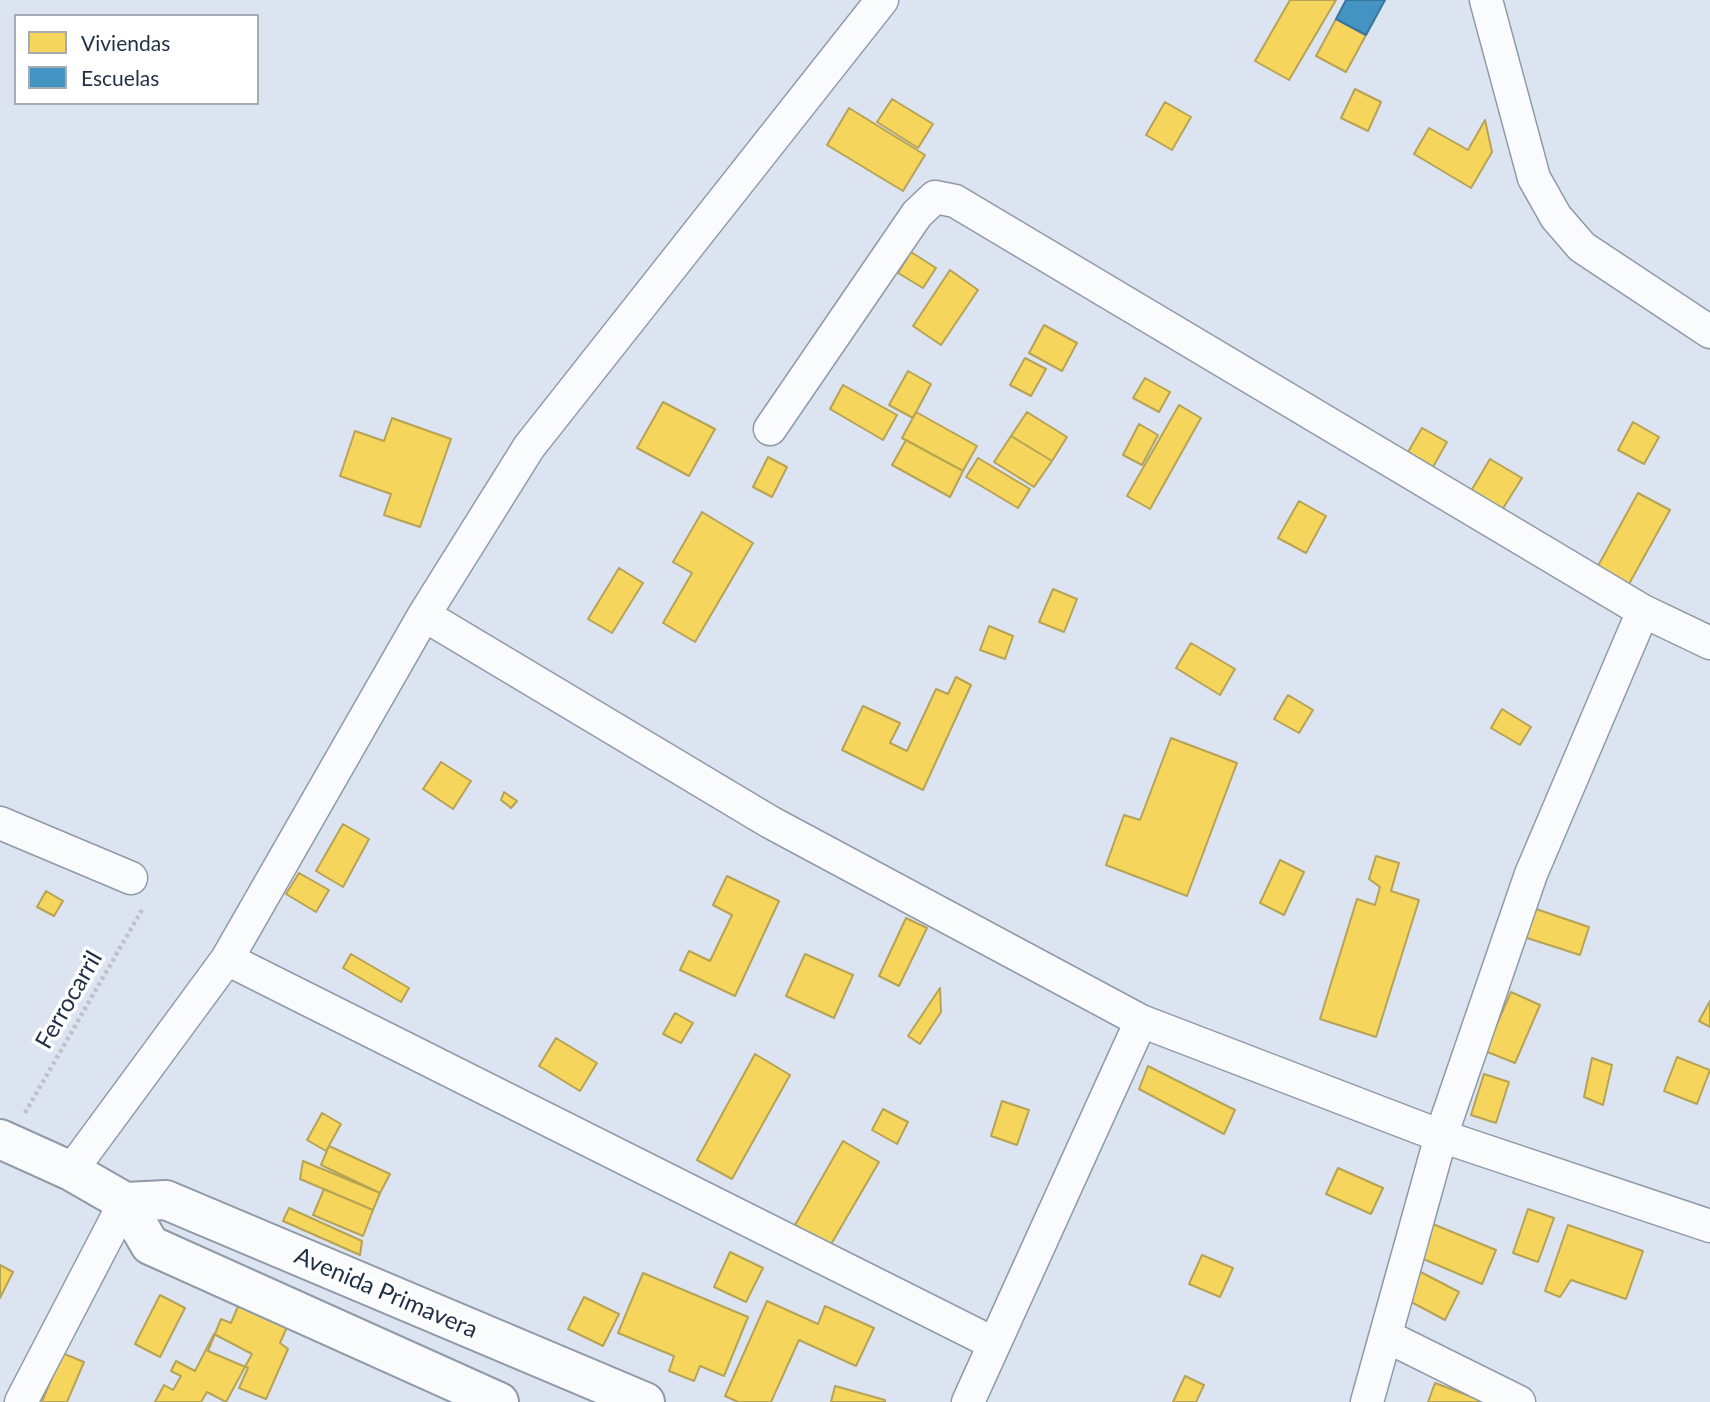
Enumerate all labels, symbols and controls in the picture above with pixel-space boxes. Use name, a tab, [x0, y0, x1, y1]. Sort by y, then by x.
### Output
legend	[14, 14, 259, 105]
text: Viviendas	[81, 30, 170, 55]
text: Escuelas	[81, 65, 159, 90]
street label: Ferrocarril	[30, 946, 108, 1054]
street label: Avenida Primavera	[290, 1241, 482, 1345]

